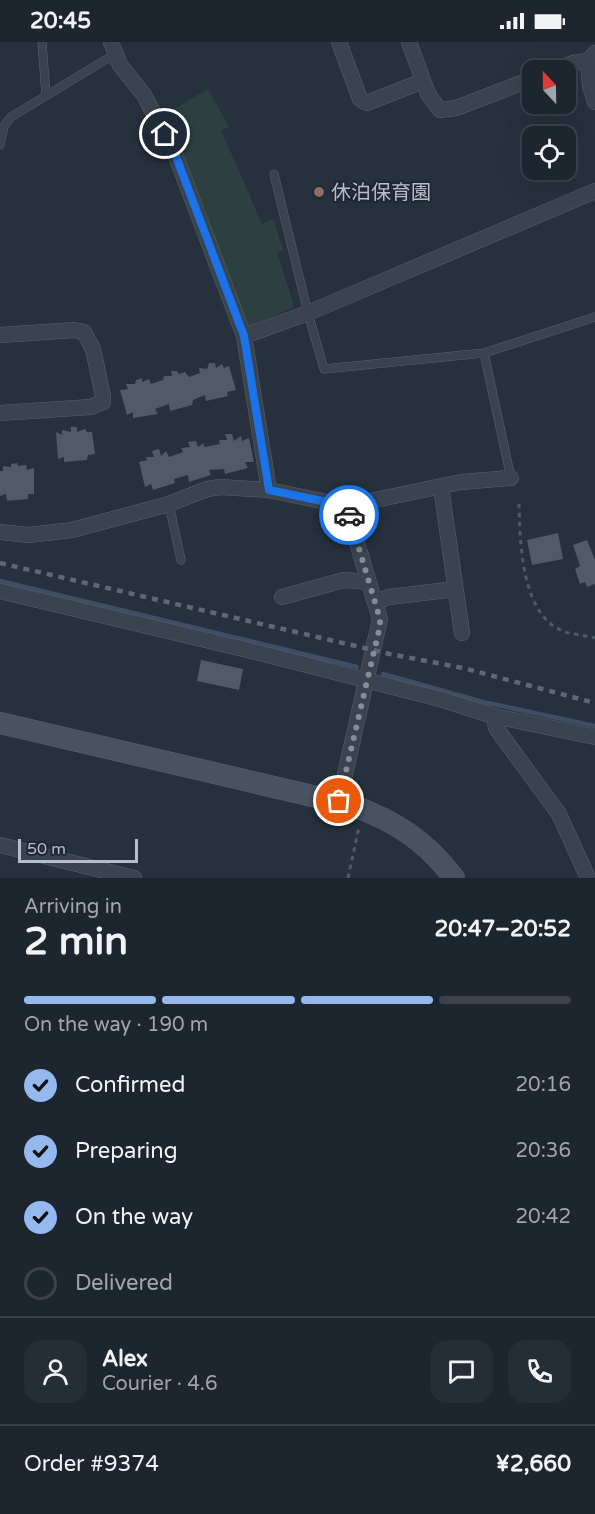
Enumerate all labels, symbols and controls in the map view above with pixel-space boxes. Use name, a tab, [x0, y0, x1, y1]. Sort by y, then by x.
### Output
text: 20:45	[30, 8, 91, 34]
north arrow	[522, 60, 576, 114]
map controls	[522, 60, 576, 180]
pin	[139, 108, 190, 159]
icon: home	[148, 117, 181, 150]
button: locate	[522, 126, 576, 180]
place label: 休泊保育園	[331, 181, 431, 205]
marker: 休泊保育園	[312, 185, 326, 199]
courier	[319, 485, 379, 545]
icon: car	[333, 499, 366, 532]
pin	[313, 775, 364, 826]
icon: bag	[322, 784, 355, 817]
scale bar	[18, 836, 138, 864]
text: 50 m	[27, 839, 66, 859]
text: Arriving in	[24, 895, 122, 919]
text: 20:47–20:52	[434, 916, 571, 942]
text: 2 min	[24, 918, 128, 965]
text: On the way · 190 m	[24, 1013, 208, 1037]
icon: check	[24, 1069, 57, 1102]
text: Confirmed	[75, 1072, 185, 1098]
text: 20:16	[516, 1073, 571, 1097]
icon: check	[24, 1135, 57, 1168]
text: Preparing	[75, 1138, 178, 1164]
text: 20:36	[516, 1139, 571, 1163]
icon: check	[24, 1201, 57, 1234]
text: On the way	[75, 1204, 193, 1230]
text: 20:42	[516, 1205, 571, 1229]
text: Delivered	[75, 1270, 173, 1296]
button: person	[24, 1340, 87, 1403]
button: chat	[430, 1340, 493, 1403]
button: phone	[508, 1340, 571, 1403]
text: Alex	[102, 1346, 148, 1372]
text: Courier · 4.6	[102, 1372, 217, 1396]
text: Order #9374	[24, 1451, 159, 1477]
text: ¥2,660	[496, 1451, 571, 1477]

